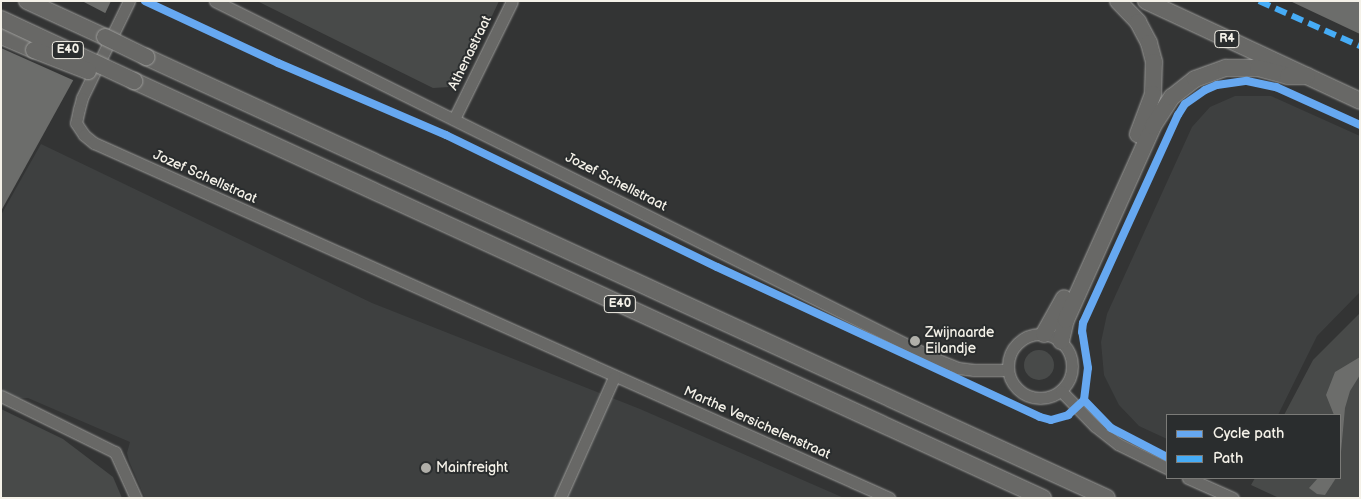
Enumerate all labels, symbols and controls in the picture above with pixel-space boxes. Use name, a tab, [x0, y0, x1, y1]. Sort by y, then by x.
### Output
street label: Athenastraat	[445, 13, 495, 93]
road number: R4	[1213, 30, 1241, 48]
road number: E40	[52, 40, 84, 60]
street label: Jozef Schellstraat	[150, 147, 260, 207]
street label: Jozef Schellstraat	[562, 149, 670, 215]
road number: E40	[604, 294, 636, 314]
place label: Zwijnaarde Eilandje	[925, 325, 994, 358]
marker: Zwijnaarde Eilandje	[909, 335, 921, 347]
street label: Marthe Versichelenstraat	[681, 383, 833, 463]
legend	[1166, 414, 1341, 479]
text: Cycle path	[1213, 424, 1284, 443]
text: Path	[1213, 449, 1243, 468]
place label: Mainfreight	[436, 460, 508, 476]
marker: Mainfreight	[420, 462, 432, 474]

